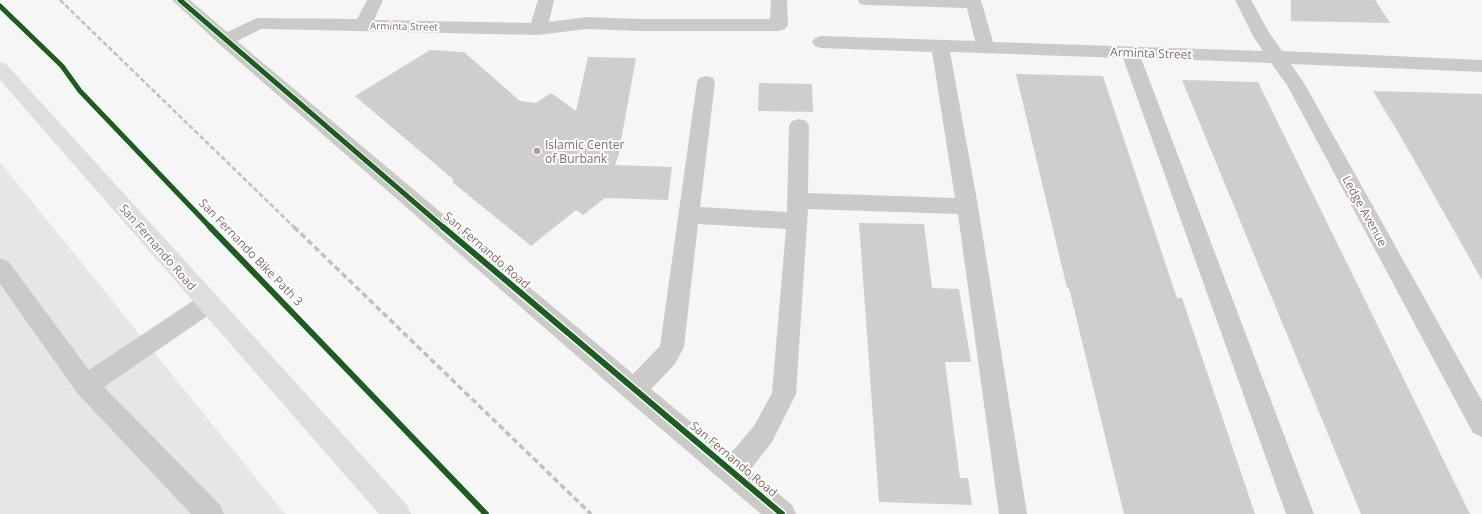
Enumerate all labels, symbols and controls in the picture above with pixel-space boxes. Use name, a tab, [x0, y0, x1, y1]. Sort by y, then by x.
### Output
street label: Arminta Street	[370, 18, 439, 34]
street label: Arminta Street	[1110, 43, 1192, 63]
place label: Islamic Center of Burbank	[545, 136, 624, 167]
marker: Islamic Center of Burbank	[532, 146, 542, 156]
street label: Ledge Avenue	[1339, 173, 1392, 250]
street label: San Fernando Bike Path 3	[195, 195, 307, 309]
street label: San Fernando Road	[116, 200, 200, 294]
street label: San Fernando Road	[440, 208, 534, 292]
street label: San Fernando Road	[687, 417, 781, 501]

